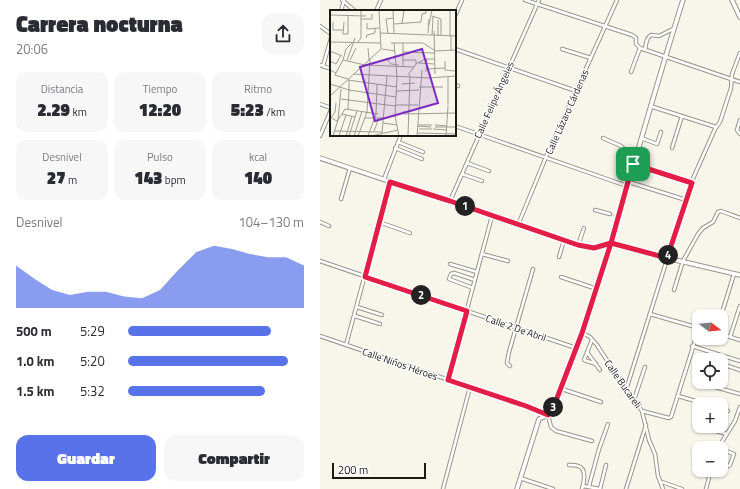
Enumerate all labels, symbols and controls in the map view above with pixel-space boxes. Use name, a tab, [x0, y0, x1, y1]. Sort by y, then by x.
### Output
text: Carrera nocturna	[16, 7, 183, 41]
inset map	[330, 10, 456, 136]
button: share	[262, 13, 304, 55]
text: 20:06	[16, 39, 48, 59]
street label: Calle Felipe Ángeles	[470, 59, 518, 141]
street label: Calle Lázaro Cárdenas	[542, 67, 593, 157]
text: Distancia	[41, 81, 83, 97]
text: Tiempo	[143, 81, 177, 97]
text: Ritmo	[244, 81, 272, 97]
text: 2.29	[37, 97, 70, 123]
text: 12:20	[139, 97, 181, 123]
text: 5:23	[231, 97, 264, 123]
text: km	[70, 104, 87, 120]
text: /km	[264, 104, 285, 120]
pin	[616, 147, 650, 181]
text: Desnivel	[42, 149, 82, 165]
text: Pulso	[147, 149, 173, 165]
text: kcal	[249, 149, 267, 165]
icon: arrive	[622, 153, 644, 175]
text: 27	[47, 165, 66, 191]
text: 143	[134, 165, 162, 191]
text: 140	[244, 165, 272, 191]
text: m	[66, 172, 77, 188]
text: bpm	[162, 172, 186, 188]
pin: 1	[455, 196, 475, 216]
text: 1	[462, 198, 468, 214]
text: Desnivel	[16, 212, 63, 232]
text: 104–130 m	[238, 212, 304, 232]
pin: 4	[658, 245, 678, 265]
text: 4	[665, 247, 671, 263]
pin: 2	[411, 285, 431, 305]
text: 2	[418, 287, 424, 303]
north arrow	[692, 309, 728, 345]
map controls	[692, 309, 728, 477]
street label: Calle 2 De Abril	[484, 311, 548, 345]
text: 500 m	[16, 321, 52, 341]
text: 5:29	[80, 321, 105, 341]
street label: Calle Niños Héroes	[360, 344, 440, 384]
text: 1.0 km	[16, 351, 54, 371]
text: 5:20	[80, 351, 105, 371]
button: locate	[692, 353, 728, 389]
street label: Calle Bucareli	[601, 357, 645, 411]
text: 1.5 km	[16, 381, 54, 401]
text: 5:32	[80, 381, 105, 401]
pin: 3	[543, 397, 563, 417]
button: +	[692, 397, 728, 433]
text: 3	[550, 399, 556, 415]
button: Guardar	[16, 435, 156, 481]
button: Compartir	[164, 435, 304, 481]
button: −	[692, 441, 728, 477]
scale bar	[332, 461, 426, 480]
text: 200 m	[338, 462, 368, 478]

